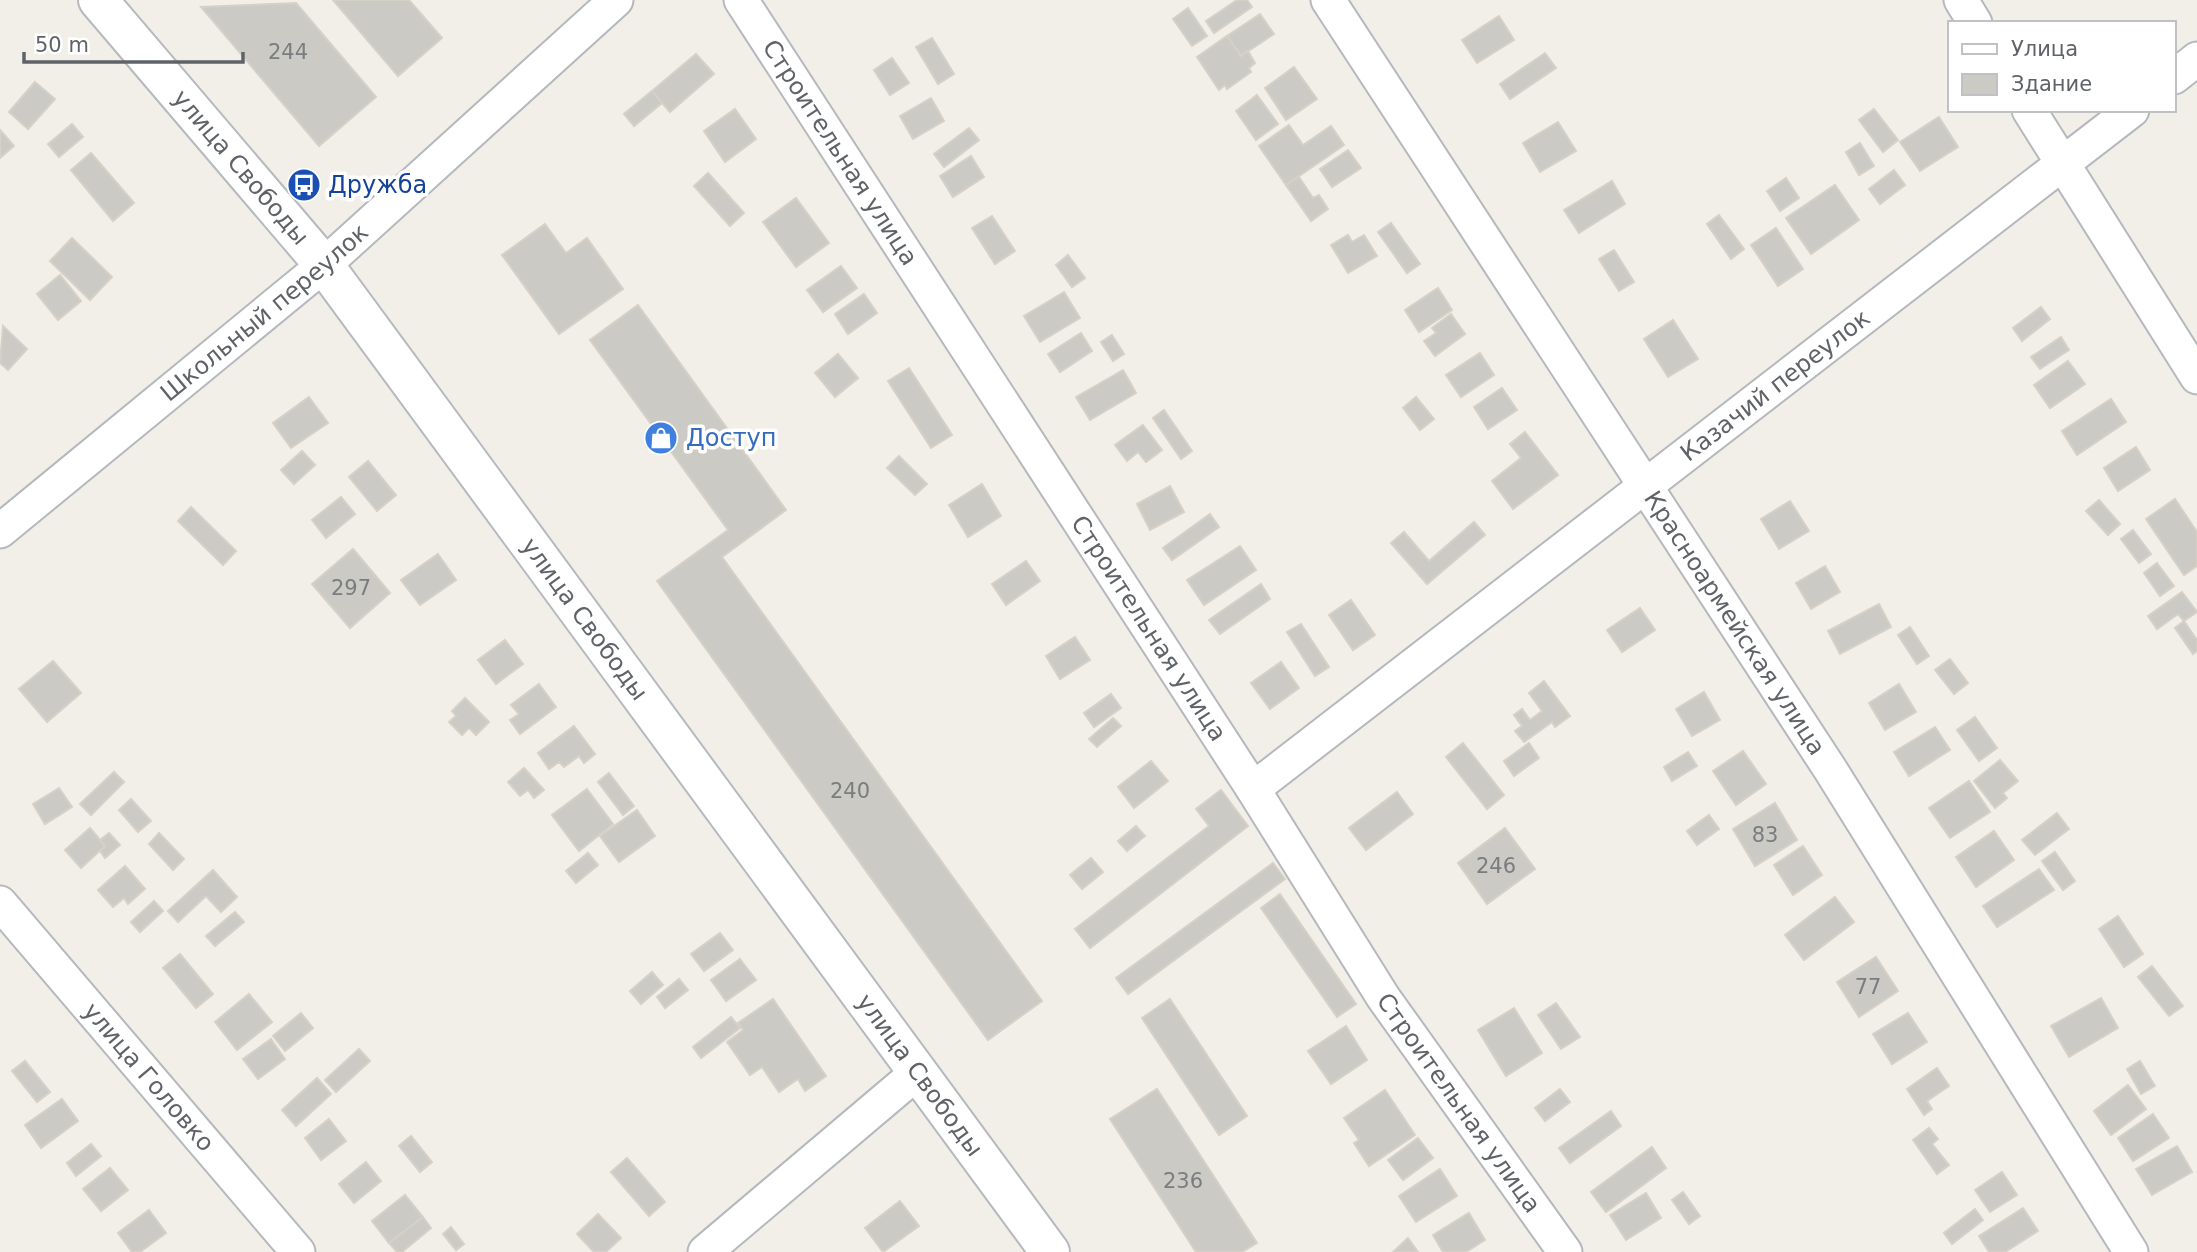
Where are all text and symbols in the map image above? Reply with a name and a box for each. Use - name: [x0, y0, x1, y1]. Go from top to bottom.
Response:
- scale bar: [24, 21, 243, 65]
- legend: [1948, 21, 2176, 112]
- text: 50 m: [35, 33, 89, 57]
- street label: Строительная улица: [757, 35, 923, 271]
- text: Улица: [2011, 37, 2078, 61]
- house number: 244: [268, 40, 308, 64]
- text: Здание: [2011, 72, 2092, 96]
- street label: улица Свободы: [167, 84, 315, 250]
- bus stop icon: Дружба: [285, 166, 323, 204]
- place label: Дружба: [328, 171, 427, 199]
- street label: Школьный переулок: [155, 218, 374, 407]
- street label: Казачий переулок: [1675, 304, 1875, 467]
- shop icon: Доступ: [642, 419, 680, 457]
- place label: Доступ: [686, 424, 777, 452]
- street label: Красноармейская улица: [1638, 486, 1831, 760]
- street label: Строительная улица: [1065, 510, 1232, 746]
- street label: улица Свободы: [516, 533, 653, 706]
- house number: 297: [331, 576, 371, 600]
- house number: 240: [830, 779, 870, 803]
- house number: 83: [1752, 823, 1778, 847]
- house number: 246: [1476, 854, 1516, 878]
- house number: 77: [1855, 975, 1881, 999]
- street label: Строительная улица: [1371, 988, 1546, 1218]
- street label: улица Свободы: [851, 989, 989, 1162]
- street label: улица Головко: [77, 997, 220, 1157]
- house number: 236: [1163, 1169, 1203, 1193]

